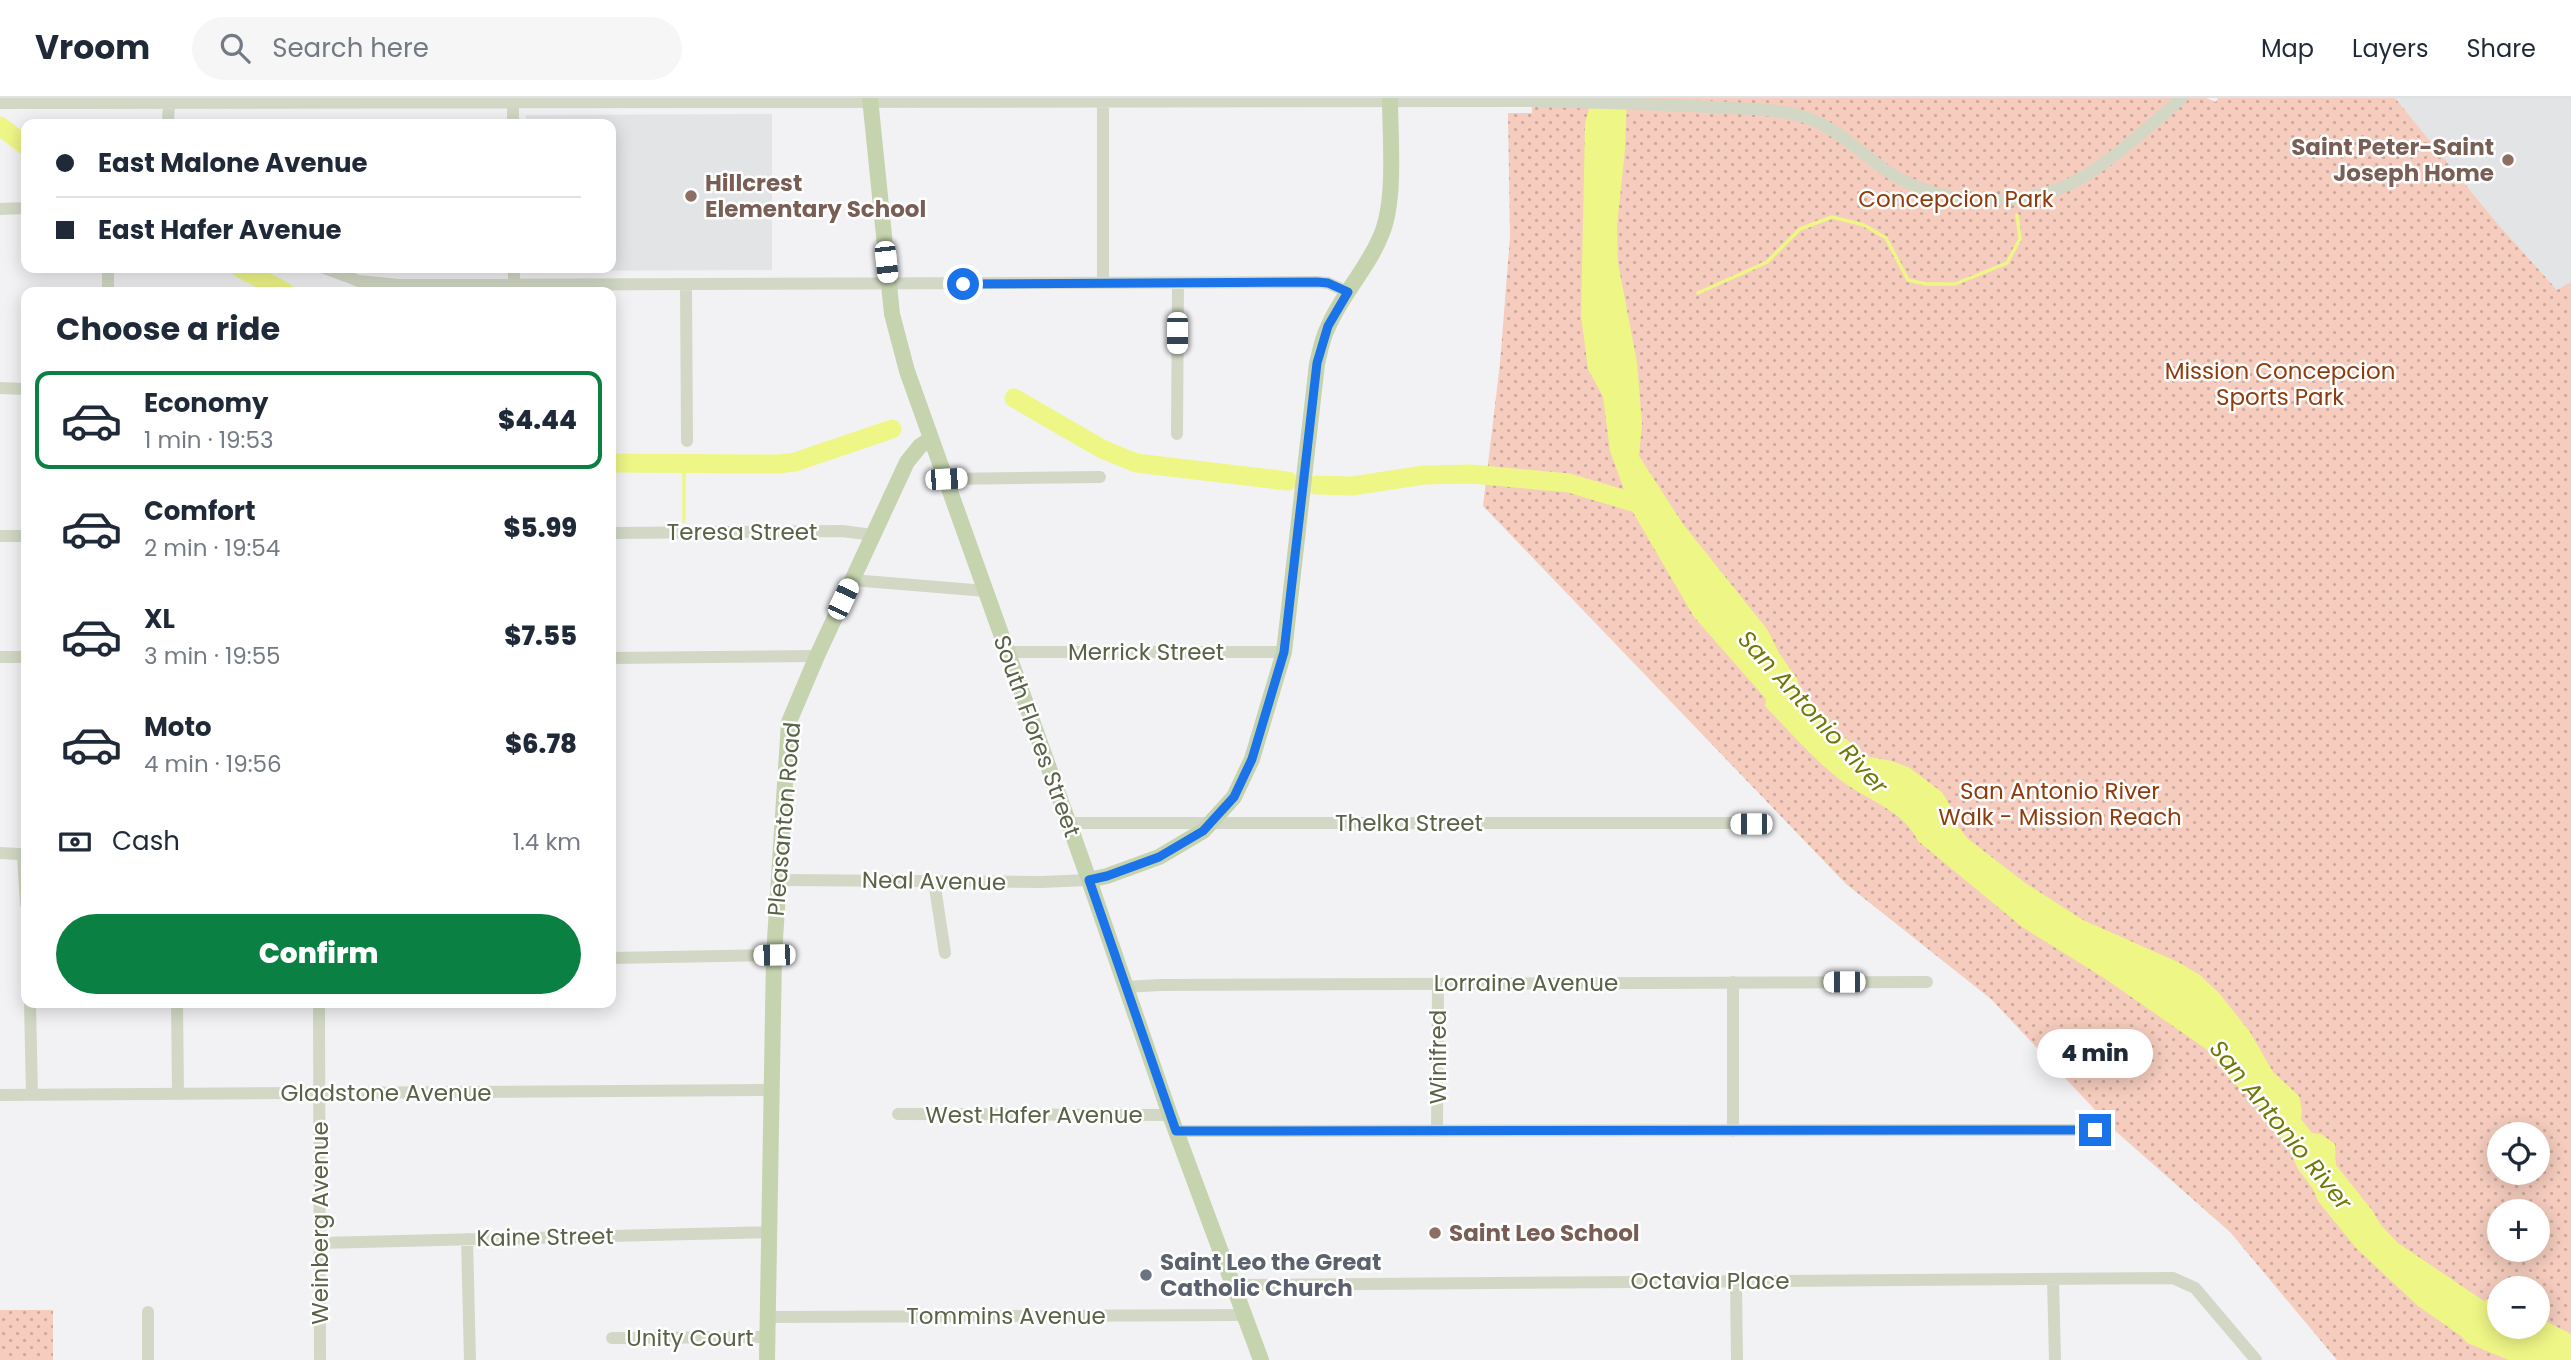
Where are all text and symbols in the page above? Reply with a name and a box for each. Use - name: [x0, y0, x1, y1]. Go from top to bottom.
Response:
- search box: [192, 17, 682, 80]
- text: Vroom: [35, 24, 150, 71]
- icon: search: [216, 29, 254, 67]
- text: Search here: [272, 30, 429, 66]
- text: Map: [2261, 32, 2314, 65]
- text: Layers: [2352, 32, 2428, 65]
- text: Share: [2466, 32, 2536, 65]
- place label: Saint Peter-Saint Joseph Home: [2291, 131, 2494, 189]
- text: East Malone Avenue: [98, 145, 368, 181]
- marker: Saint Peter-Saint Joseph Home: [2500, 152, 2516, 168]
- place label: Hillcrest Elementary School: [705, 167, 926, 225]
- park label: Concepcion Park: [1858, 183, 2054, 215]
- marker: Hillcrest Elementary School: [683, 188, 699, 204]
- text: East Hafer Avenue: [98, 212, 342, 248]
- car: [874, 240, 899, 284]
- route start: [947, 268, 979, 300]
- text: Choose a ride: [56, 306, 280, 351]
- car: [1167, 312, 1188, 354]
- park label: Mission Concepcion Sports Park: [2165, 355, 2395, 413]
- text: Economy: [144, 385, 268, 421]
- icon: car: [60, 389, 123, 452]
- text: $4.44: [498, 402, 577, 438]
- text: 1 min · 19:53: [144, 424, 273, 456]
- car: [925, 467, 968, 491]
- text: Comfort: [144, 493, 256, 529]
- icon: car: [60, 497, 123, 560]
- text: $5.99: [503, 510, 577, 546]
- street label: Teresa Street: [667, 516, 817, 548]
- text: 2 min · 19:54: [144, 532, 280, 564]
- car: [825, 576, 862, 622]
- text: XL: [144, 601, 175, 637]
- icon: car: [60, 605, 123, 668]
- text: $7.55: [504, 618, 577, 654]
- water label: San Antonio River: [1731, 623, 1896, 802]
- street label: South Flores Street: [986, 631, 1088, 841]
- street label: Merrick Street: [1068, 636, 1224, 668]
- text: 3 min · 19:55: [144, 640, 281, 672]
- text: Moto: [144, 709, 212, 745]
- icon: car: [60, 713, 123, 776]
- street label: Pleasanton Road: [760, 721, 808, 917]
- text: $6.78: [505, 726, 577, 762]
- text: 4 min · 19:56: [144, 748, 282, 780]
- park label: San Antonio River Walk - Mission Reach: [1938, 775, 2182, 833]
- street label: Thelka Street: [1335, 807, 1483, 839]
- car: [1731, 814, 1773, 835]
- icon: cash: [56, 823, 94, 861]
- text: Cash: [112, 823, 180, 859]
- text: 1.4 km: [513, 826, 581, 858]
- street label: Neal Avenue: [862, 864, 1006, 898]
- button: Confirm: [56, 914, 581, 994]
- car: [753, 944, 796, 966]
- street label: Lorraine Avenue: [1434, 967, 1618, 999]
- car: [1824, 972, 1866, 993]
- street label: Winifred: [1422, 1010, 1454, 1104]
- callout: 4 min: [2037, 1028, 2153, 1077]
- water label: San Antonio River: [2202, 1033, 2361, 1218]
- text: 4 min: [2061, 1037, 2129, 1069]
- street label: Gladstone Avenue: [280, 1077, 492, 1109]
- street label: West Hafer Avenue: [925, 1099, 1143, 1131]
- route end: [2079, 1114, 2111, 1146]
- street label: Weinberg Avenue: [304, 1121, 336, 1325]
- map controls: [2487, 1122, 2550, 1339]
- button: locate: [2487, 1122, 2550, 1185]
- button: +: [2487, 1199, 2550, 1262]
- place label: Saint Leo School: [1449, 1217, 1640, 1249]
- street label: Kaine Street: [476, 1220, 614, 1254]
- marker: Saint Leo School: [1427, 1225, 1443, 1241]
- place label: Saint Leo the Great Catholic Church: [1160, 1246, 1381, 1304]
- street label: Octavia Place: [1631, 1265, 1789, 1297]
- marker: Saint Leo the Great Catholic Church: [1138, 1267, 1154, 1283]
- button: −: [2487, 1276, 2550, 1339]
- street label: Tommins Avenue: [906, 1300, 1106, 1332]
- street label: Unity Court: [626, 1322, 754, 1354]

